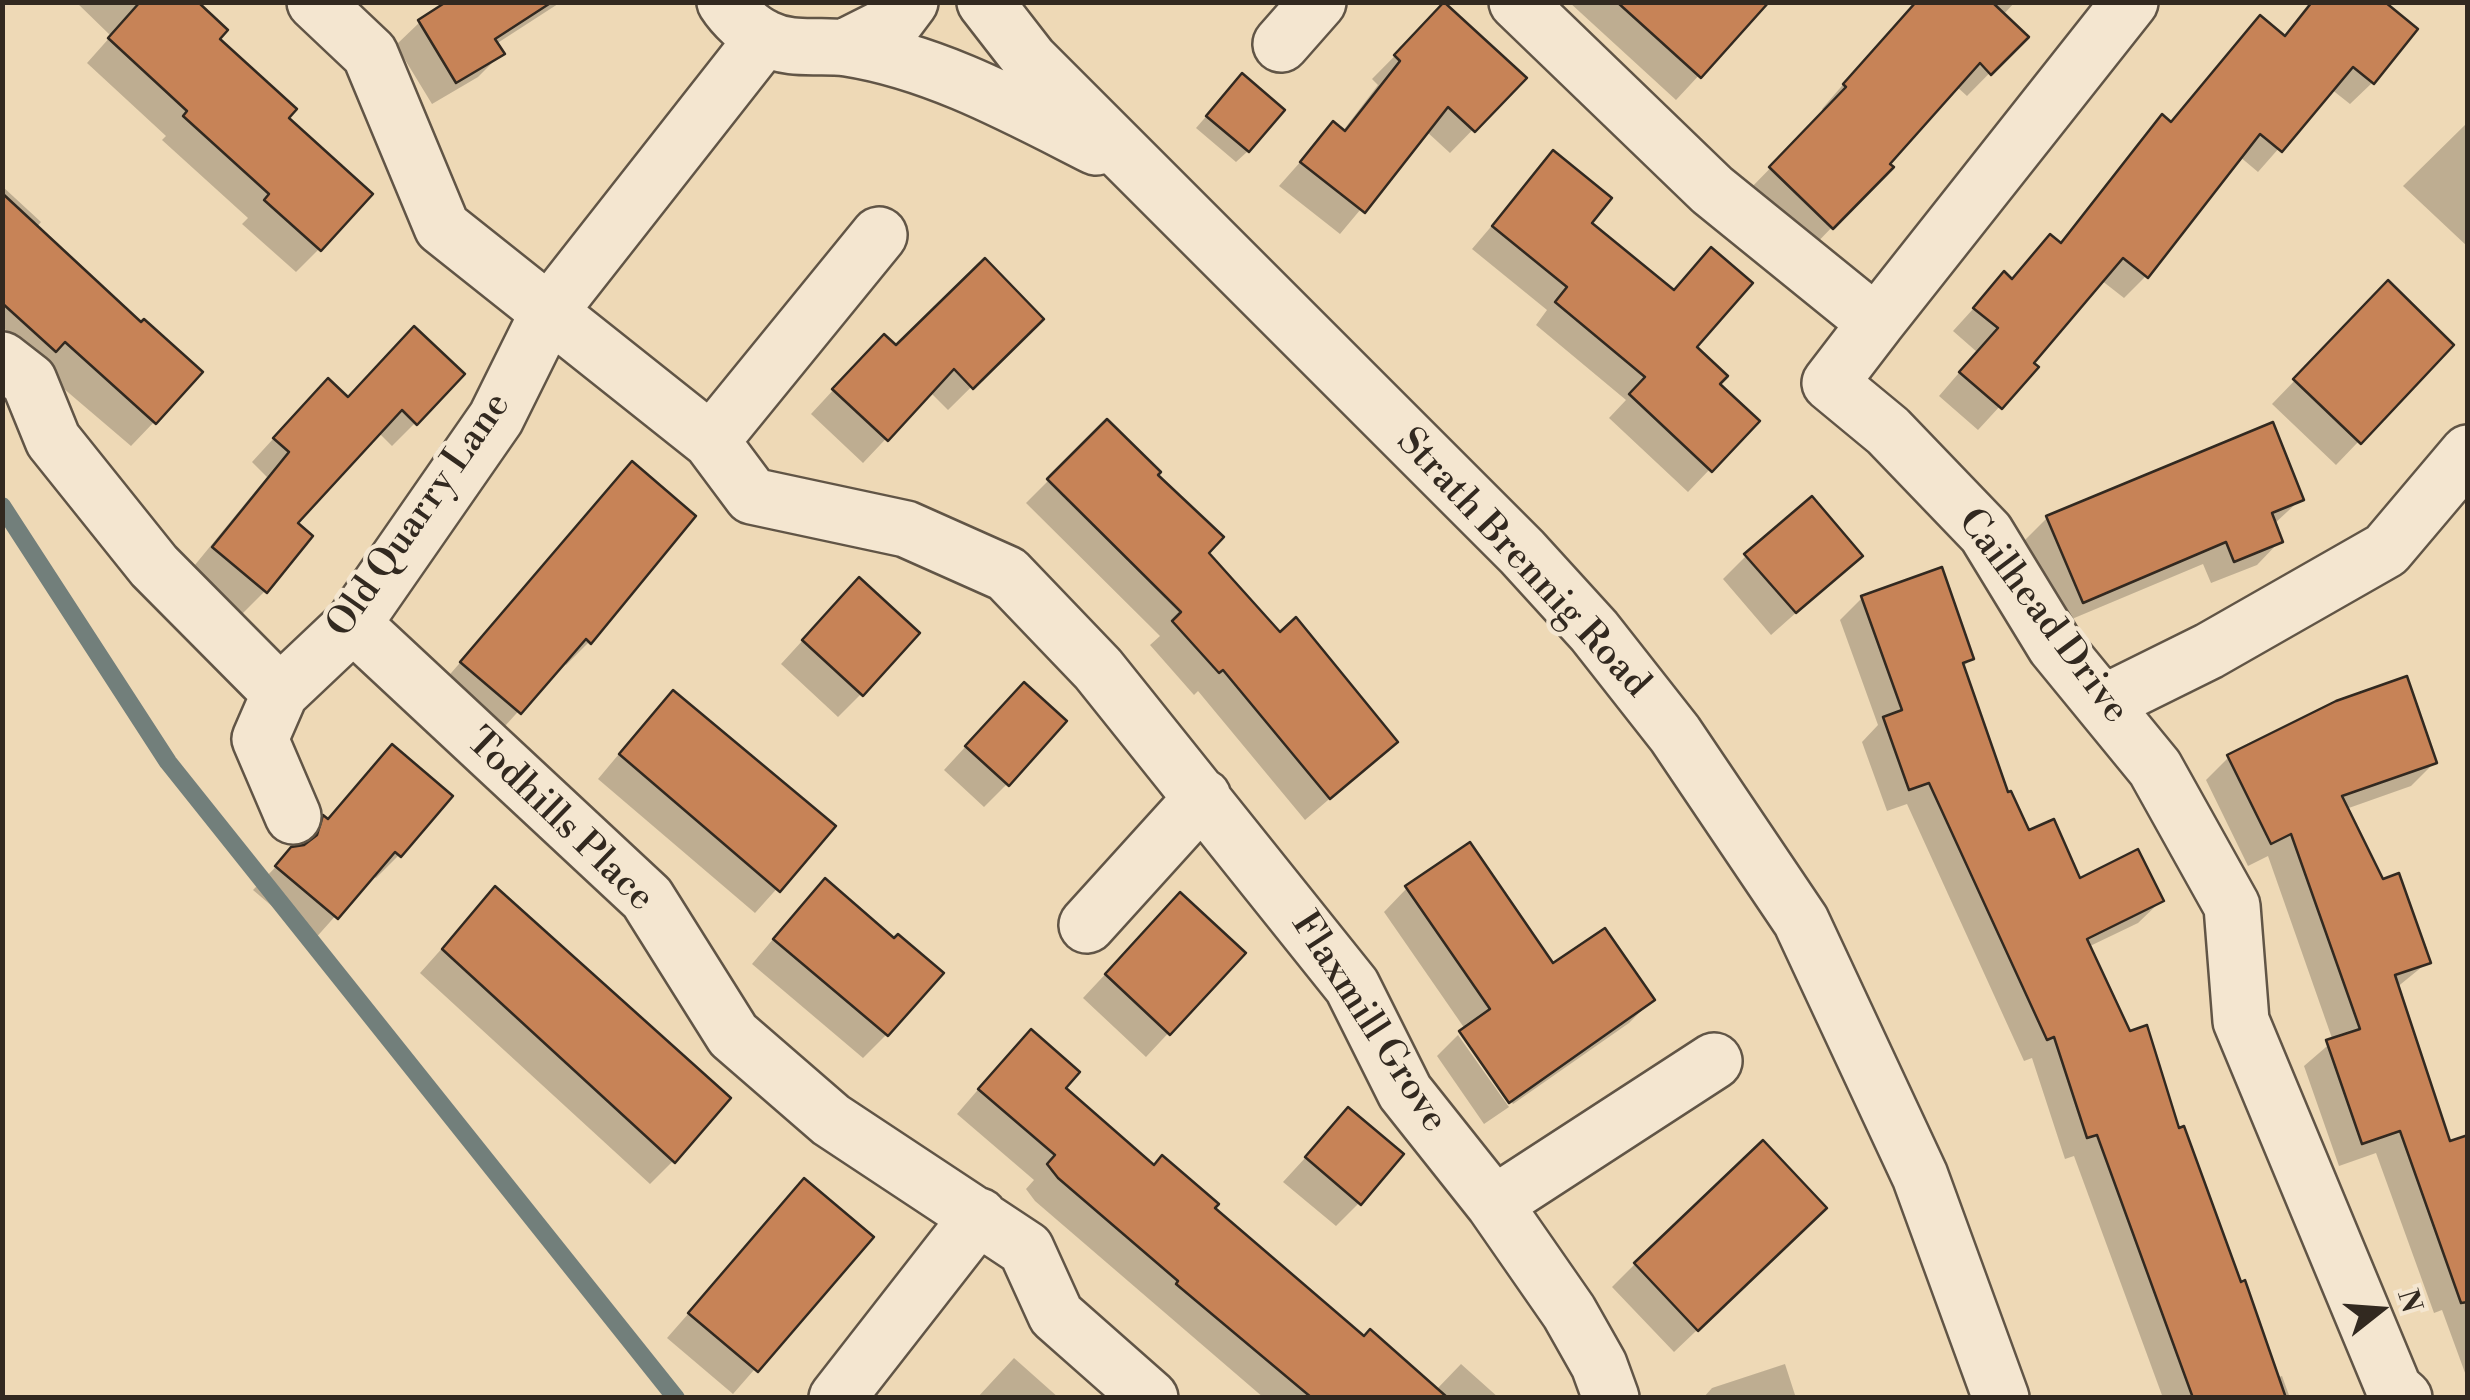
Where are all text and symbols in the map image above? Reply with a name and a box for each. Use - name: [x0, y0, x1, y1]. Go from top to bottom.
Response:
- street label: Old Quarry Lane: [319, 385, 521, 647]
- street label: Strath Brennig Road: [1386, 420, 1658, 708]
- street label: Cailhead Drive: [1947, 501, 2137, 733]
- street label: Todhills Place: [456, 720, 662, 922]
- street label: Flaxmill Grove: [1280, 905, 1456, 1141]
- north arrow: [2330, 1260, 2430, 1360]
- text: N: [2389, 1285, 2429, 1317]

